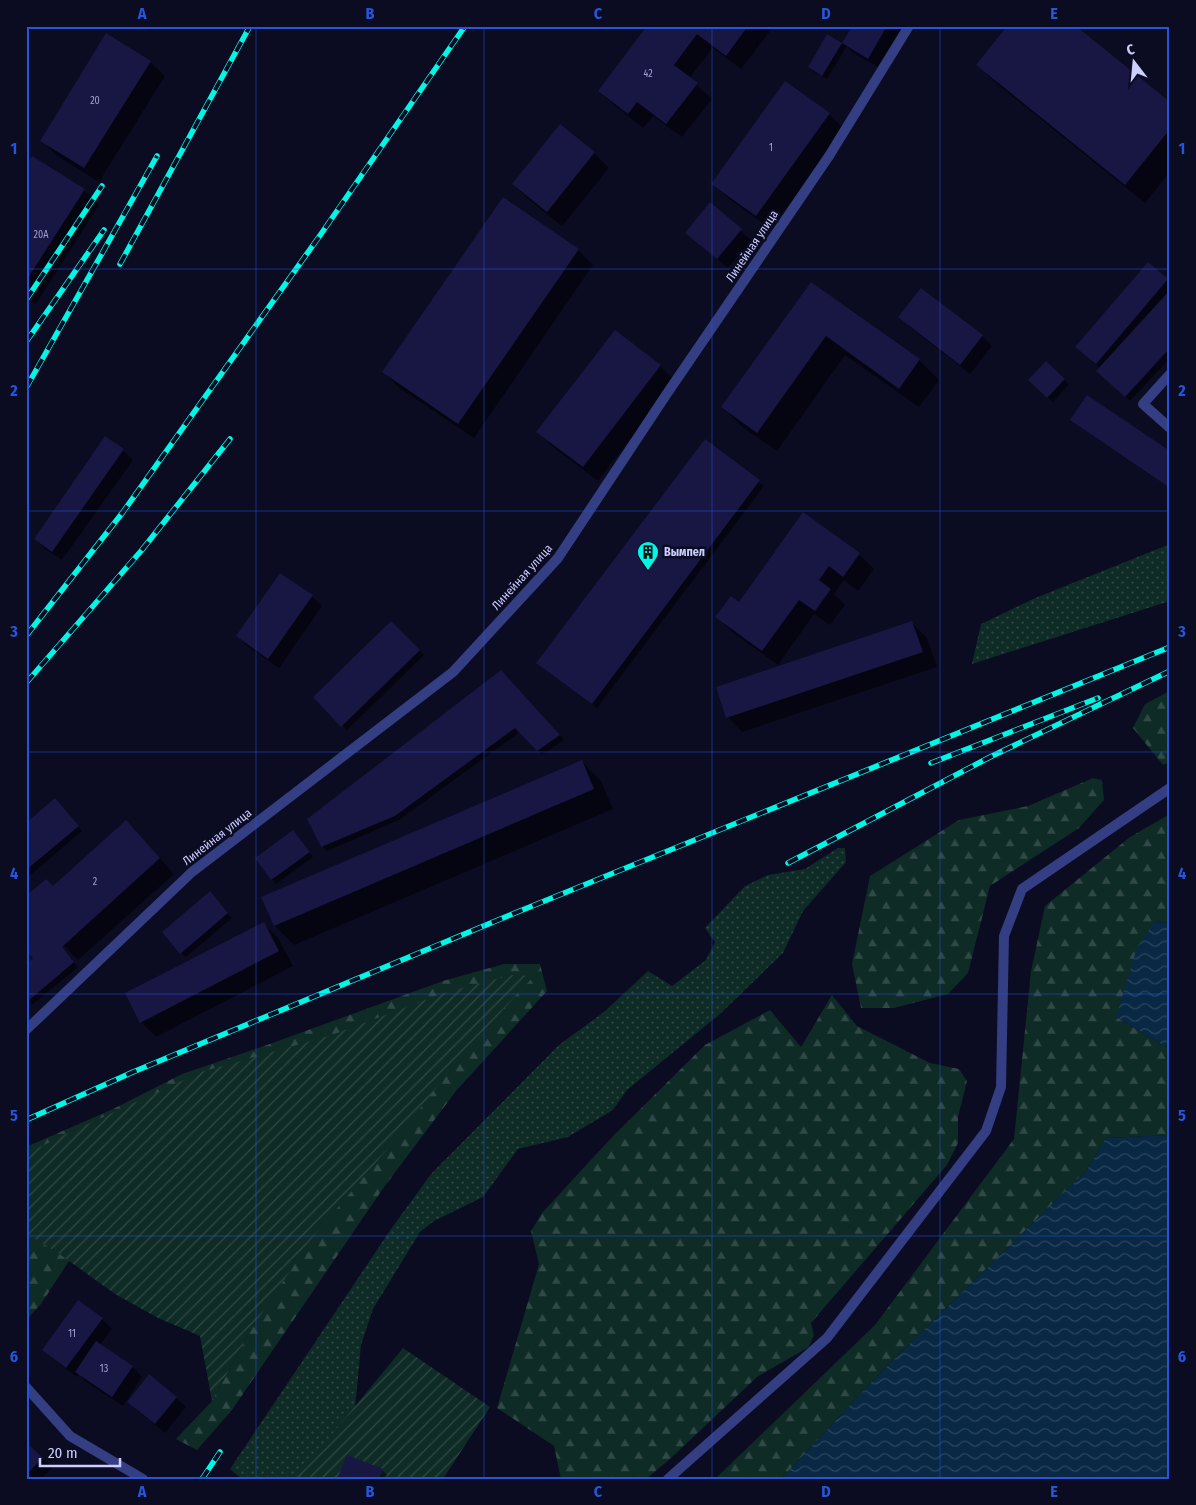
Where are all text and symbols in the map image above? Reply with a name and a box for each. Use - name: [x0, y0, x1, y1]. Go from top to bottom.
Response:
- text: A: [137, 4, 147, 23]
- text: B: [366, 4, 375, 23]
- text: C: [594, 4, 603, 23]
- text: D: [821, 4, 831, 23]
- text: E: [1050, 4, 1058, 23]
- north arrow: [1108, 38, 1158, 88]
- text: С: [1125, 41, 1137, 59]
- house number: 42: [643, 68, 653, 80]
- house number: 20: [90, 95, 100, 107]
- text: 1: [11, 139, 17, 158]
- text: 1: [1179, 139, 1185, 158]
- house number: 1: [769, 142, 773, 154]
- street label: Линейная улица: [723, 207, 781, 284]
- house number: 20А: [34, 229, 49, 241]
- text: 2: [9, 381, 18, 400]
- text: 2: [1177, 381, 1186, 400]
- building icon: Вымпел: [636, 540, 660, 571]
- street label: Линейная улица: [489, 541, 555, 613]
- place label: Вымпел: [664, 545, 705, 559]
- text: 3: [9, 622, 18, 641]
- text: 3: [1177, 622, 1186, 641]
- street label: Линейная улица: [180, 806, 254, 868]
- text: 4: [10, 864, 18, 883]
- text: 4: [1178, 864, 1186, 883]
- house number: 2: [93, 876, 98, 888]
- text: 5: [10, 1106, 18, 1125]
- text: 5: [1178, 1106, 1186, 1125]
- house number: 11: [68, 1328, 76, 1340]
- text: 6: [10, 1347, 18, 1366]
- text: 6: [1178, 1347, 1186, 1366]
- house number: 13: [100, 1363, 109, 1375]
- scale bar: [40, 1435, 120, 1467]
- text: 20 m: [48, 1444, 78, 1462]
- text: A: [137, 1482, 147, 1501]
- text: B: [366, 1482, 375, 1501]
- text: C: [594, 1482, 603, 1501]
- text: D: [821, 1482, 831, 1501]
- text: E: [1050, 1482, 1058, 1501]

